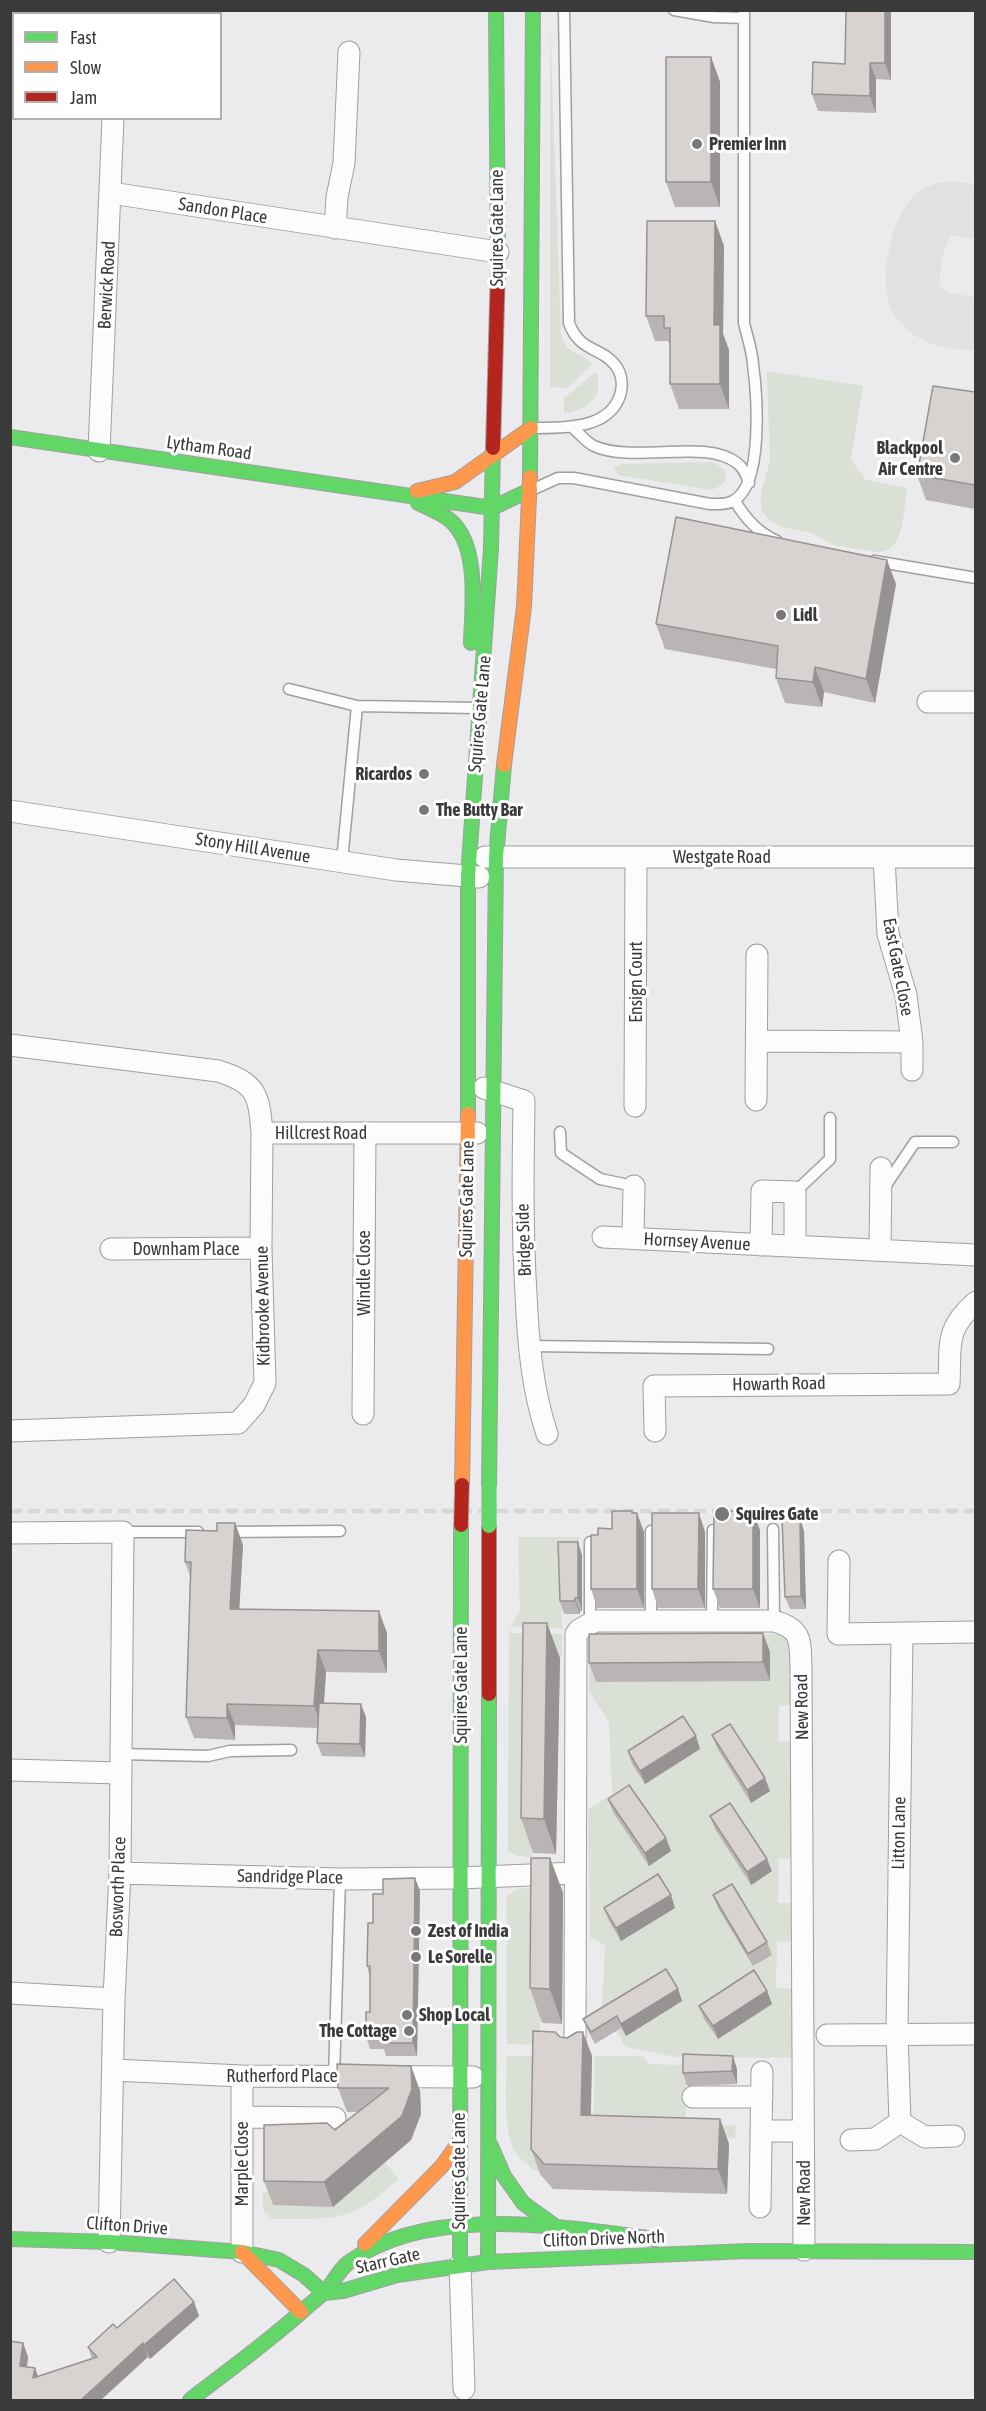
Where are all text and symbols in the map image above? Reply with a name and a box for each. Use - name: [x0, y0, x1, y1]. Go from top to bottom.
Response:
- legend: [12, 12, 222, 120]
- text: Fast: [70, 27, 97, 48]
- text: Slow: [70, 57, 101, 78]
- text: Jam: [70, 87, 97, 108]
- place label: Premier Inn: [709, 133, 786, 155]
- marker: Premier Inn: [690, 137, 704, 151]
- street label: Squires Gate Lane: [486, 169, 508, 287]
- street label: Sandon Place: [177, 193, 269, 229]
- street label: Berwick Road: [94, 240, 120, 330]
- street label: Lytham Road: [165, 431, 253, 465]
- place label: Blackpool Air Centre: [877, 437, 943, 480]
- marker: Blackpool Air Centre: [948, 451, 962, 465]
- place label: Lidl: [793, 604, 817, 626]
- marker: Lidl: [774, 608, 788, 622]
- street label: Squires Gate Lane: [464, 655, 496, 773]
- place label: Ricardos: [355, 763, 412, 785]
- marker: Ricardos: [417, 767, 431, 781]
- place label: The Butty Bar: [436, 799, 523, 821]
- marker: The Butty Bar: [417, 803, 431, 817]
- street label: Stony Hill Avenue: [194, 828, 312, 868]
- street label: Westgate Road: [673, 846, 771, 868]
- street label: East Gate Close: [878, 916, 918, 1018]
- street label: Ensign Court: [625, 941, 647, 1023]
- street label: Hillcrest Road: [275, 1122, 367, 1144]
- street label: Squires Gate Lane: [455, 1140, 479, 1258]
- street label: Bridge Side: [512, 1203, 536, 1277]
- street label: Hornsey Avenue: [643, 1228, 751, 1256]
- street label: Windle Close: [353, 1230, 375, 1316]
- street label: Downham Place: [132, 1238, 240, 1260]
- street label: Kidbrooke Avenue: [251, 1246, 275, 1366]
- street label: Howarth Road: [732, 1372, 826, 1396]
- place label: Squires Gate: [736, 1503, 818, 1525]
- marker: Squires Gate: [713, 1505, 731, 1523]
- street label: Squires Gate Lane: [450, 1626, 472, 1744]
- street label: New Road: [791, 1674, 813, 1740]
- street label: Litton Lane: [888, 1796, 910, 1870]
- street label: Bosworth Place: [105, 1836, 131, 1938]
- street label: Sandridge Place: [237, 1865, 343, 1889]
- place label: Zest of India: [428, 1920, 509, 1942]
- marker: Zest of India: [409, 1924, 423, 1938]
- place label: Le Sorelle: [428, 1946, 493, 1968]
- marker: Le Sorelle: [409, 1950, 423, 1964]
- place label: Shop Local: [419, 2004, 490, 2026]
- marker: Shop Local: [400, 2008, 414, 2022]
- place label: The Cottage: [319, 2020, 397, 2042]
- marker: The Cottage: [402, 2024, 416, 2038]
- street label: Rutherford Place: [226, 2065, 338, 2087]
- street label: Squires Gate Lane: [448, 2112, 470, 2230]
- street label: Marple Close: [231, 2121, 253, 2207]
- street label: New Road: [793, 2160, 815, 2226]
- street label: Clifton Drive: [86, 2212, 168, 2240]
- street label: Clifton Drive North: [543, 2226, 665, 2252]
- street label: Starr Gate: [354, 2243, 422, 2279]

